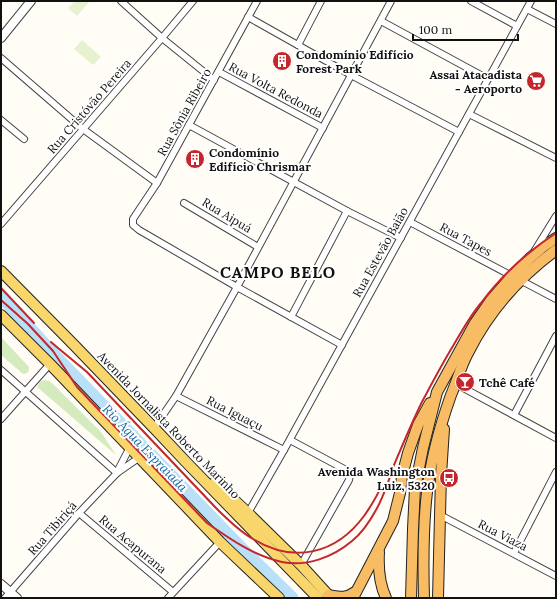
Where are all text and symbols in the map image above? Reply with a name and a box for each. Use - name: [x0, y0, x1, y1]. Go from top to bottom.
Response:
- scale bar: [413, 16, 518, 42]
- text: 100 m: [419, 22, 452, 37]
- place label: Condomínio Edifício Forest Park: [296, 47, 414, 76]
- building icon: Condomínio Edifício Forest Park: [271, 50, 293, 72]
- street label: Rua Cristóvão Pereira: [44, 56, 134, 156]
- street label: Rua Volta Redonda: [226, 59, 326, 121]
- street label: Rua Sônia Ribeiro: [154, 66, 214, 158]
- place label: Assai Atacadista - Aeroporto: [429, 67, 523, 96]
- supermarket icon: Assai Atacadista - Aeroporto: [525, 70, 547, 92]
- place label: Condomínio Edifício Chrismar: [209, 145, 311, 174]
- building icon: Condomínio Edifício Chrismar: [184, 148, 206, 170]
- street label: Rua Aipuá: [199, 194, 255, 236]
- street label: Rua Estevão Baião: [349, 204, 411, 300]
- street label: Rua Tapes: [437, 219, 495, 259]
- district label: CAMPO BELO: [220, 262, 336, 282]
- street label: Avenida Jornalista Roberto Marinho: [94, 348, 243, 502]
- bar icon: Tchê Café: [454, 371, 476, 393]
- place label: Tchê Café: [479, 375, 535, 390]
- street label: Rua Iguaçu: [204, 392, 266, 434]
- water label: Rio Água Espraiada: [99, 401, 192, 496]
- place label: Avenida Washington Luiz, 5320: [318, 464, 435, 493]
- bus stop icon: Avenida Washington Luiz, 5320: [438, 467, 460, 489]
- street label: Rua Tibiriçá: [25, 498, 79, 558]
- street label: Rua Acapurana: [96, 512, 170, 576]
- street label: Rua Viaza: [476, 516, 530, 554]

